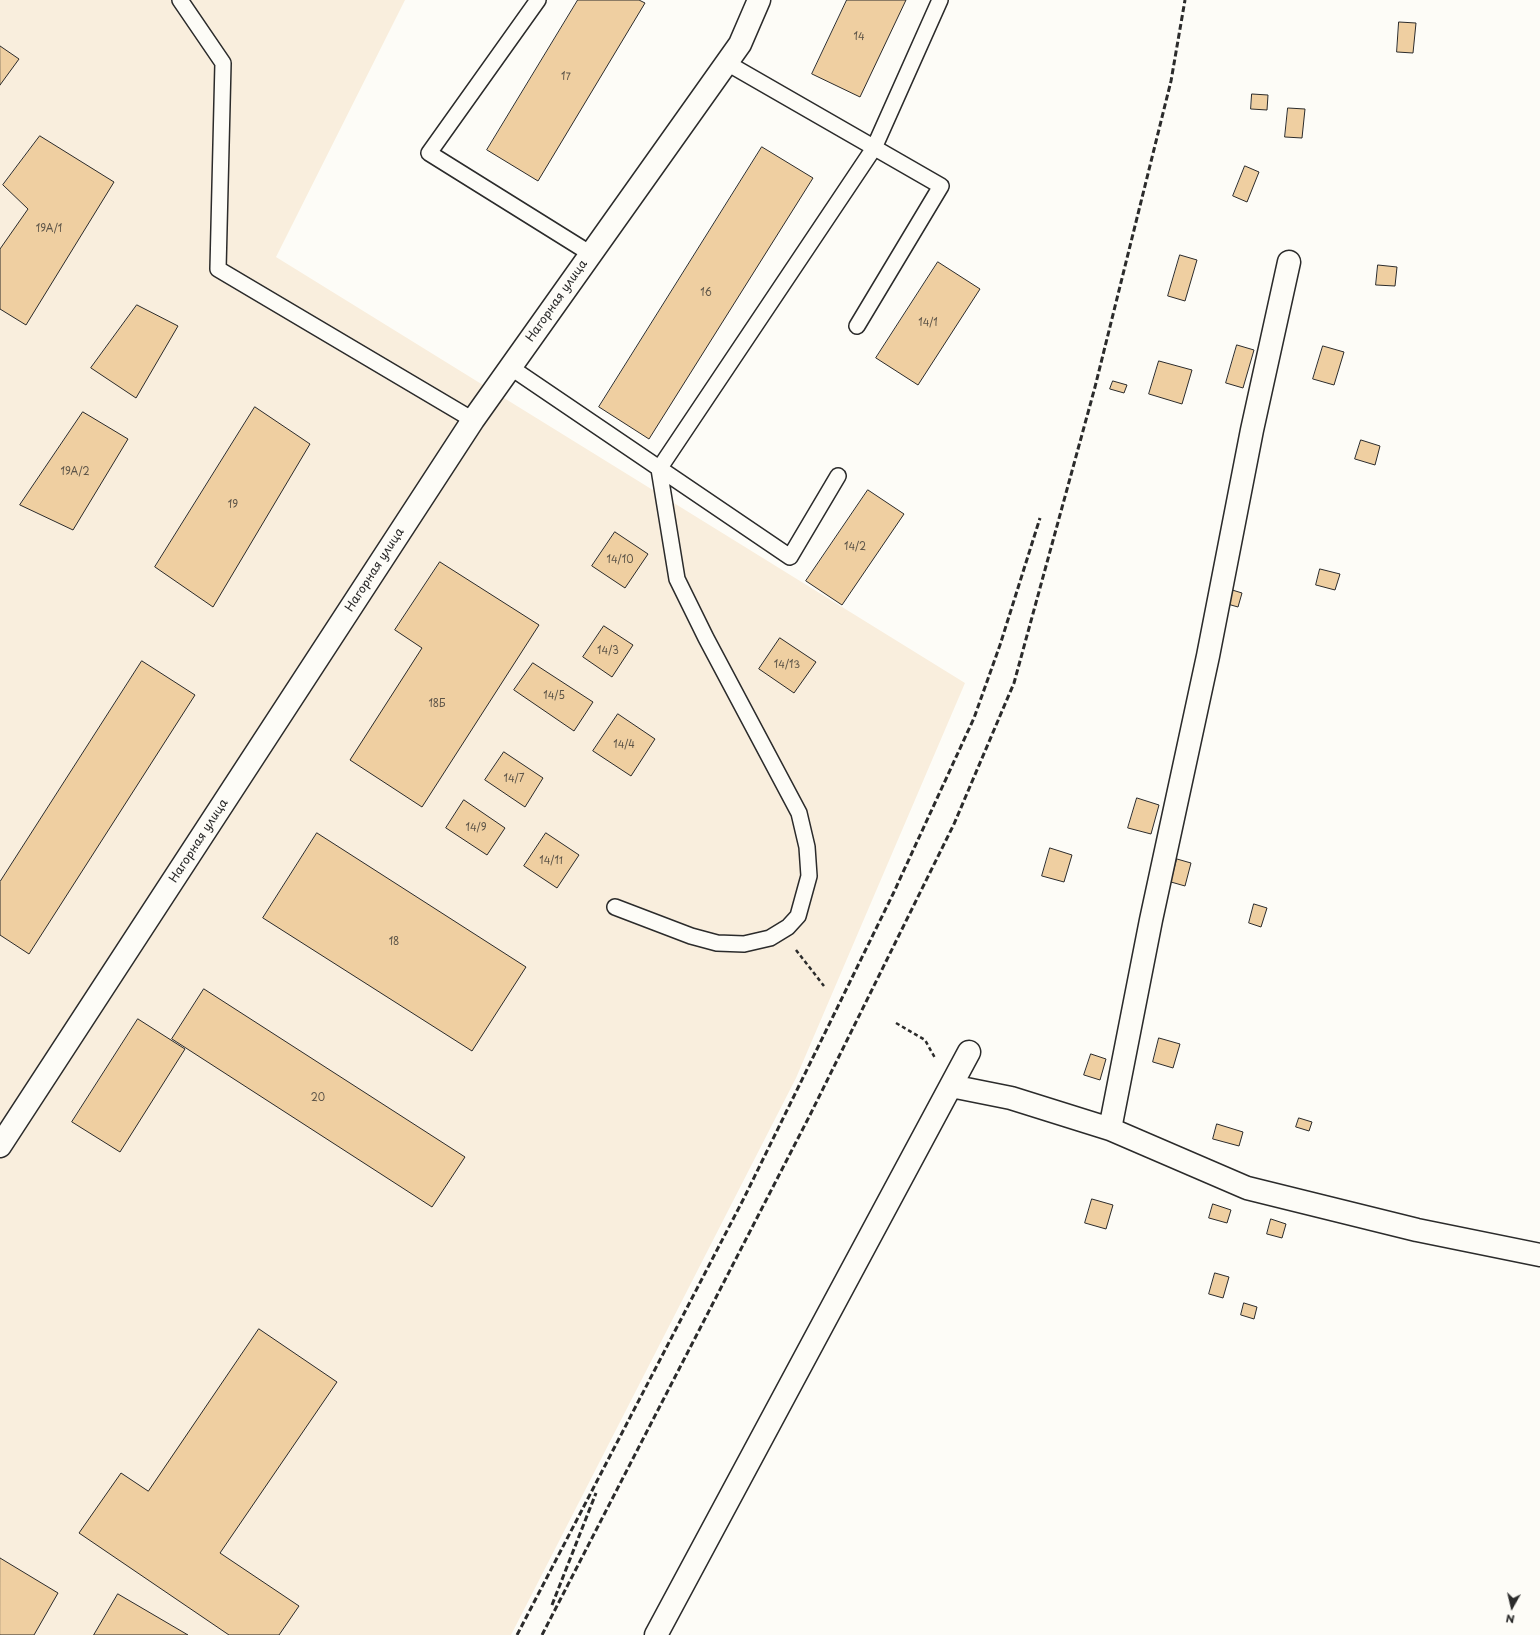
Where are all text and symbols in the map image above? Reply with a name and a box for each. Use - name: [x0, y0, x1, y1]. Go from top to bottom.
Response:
- house number: 14: [853, 31, 865, 43]
- house number: 17: [561, 71, 571, 83]
- house number: 19А/1: [36, 223, 62, 235]
- street label: Нагорная улица: [523, 257, 591, 345]
- house number: 16: [700, 287, 712, 299]
- house number: 14/1: [918, 317, 938, 329]
- house number: 19А/2: [61, 466, 89, 478]
- house number: 19: [228, 499, 238, 511]
- street label: Нагорная улица: [343, 525, 407, 615]
- house number: 14/2: [844, 541, 866, 553]
- house number: 14/10: [606, 554, 634, 566]
- house number: 14/3: [597, 645, 619, 657]
- house number: 14/13: [774, 659, 800, 671]
- house number: 14/5: [543, 690, 565, 702]
- house number: 18Б: [428, 698, 446, 710]
- house number: 14/4: [613, 739, 635, 751]
- house number: 14/7: [503, 773, 525, 785]
- street label: Нагорная улица: [167, 796, 231, 886]
- house number: 14/9: [465, 822, 487, 834]
- house number: 14/11: [539, 855, 563, 867]
- house number: 18: [389, 936, 399, 948]
- house number: 20: [311, 1092, 325, 1104]
- north arrow: [1492, 1587, 1532, 1627]
- text: N: [1505, 1610, 1516, 1628]

